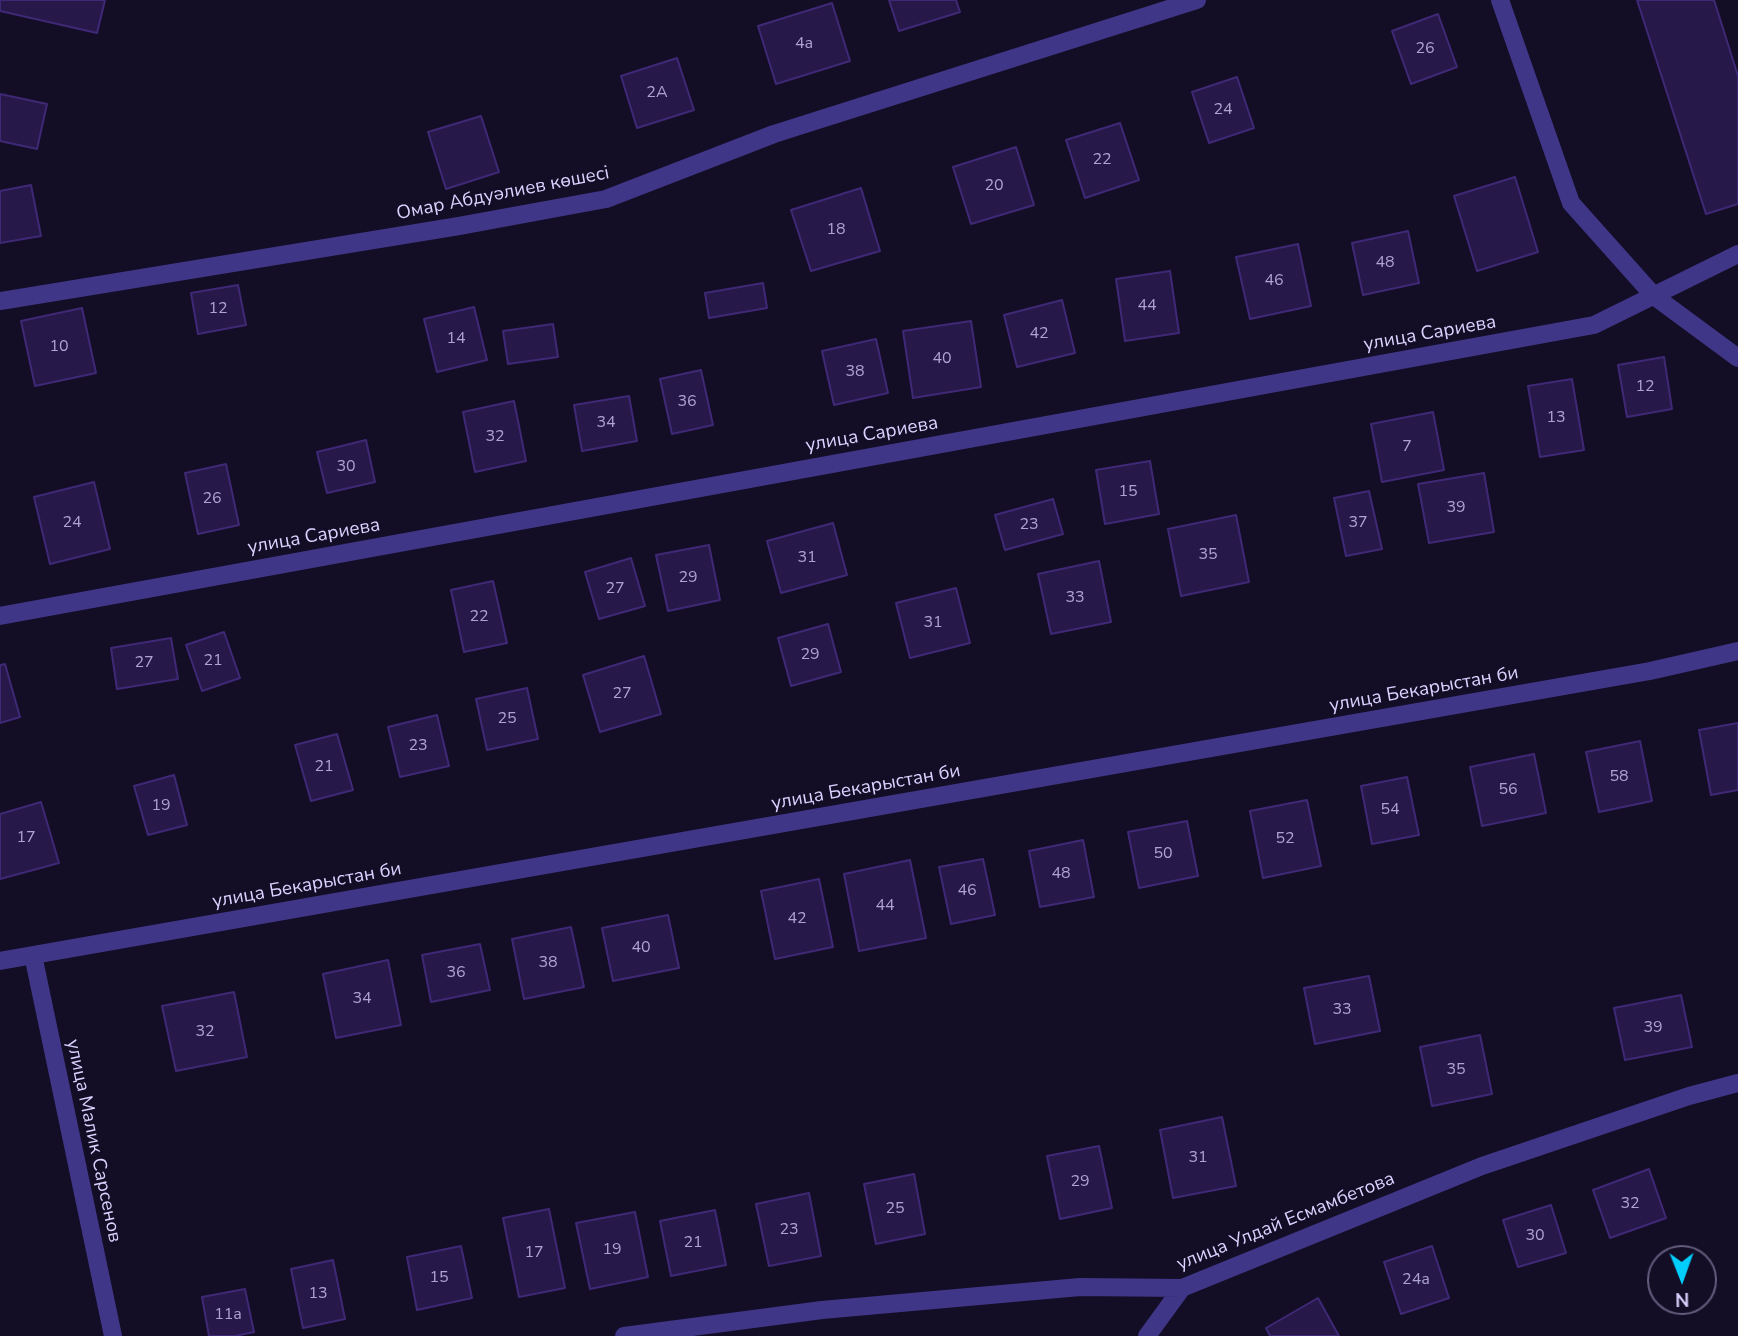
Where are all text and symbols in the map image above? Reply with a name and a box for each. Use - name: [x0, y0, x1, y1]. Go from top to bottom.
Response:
- house number: 4а: [795, 34, 813, 54]
- house number: 26: [1415, 39, 1435, 59]
- house number: 2А: [646, 83, 668, 103]
- house number: 24: [1213, 100, 1233, 120]
- house number: 22: [1092, 150, 1112, 170]
- street label: Омар Абдуәлиев көшесі: [395, 162, 611, 226]
- house number: 20: [984, 176, 1004, 196]
- house number: 18: [826, 220, 846, 240]
- house number: 48: [1375, 253, 1395, 273]
- house number: 46: [1264, 271, 1284, 291]
- house number: 44: [1137, 296, 1157, 316]
- house number: 12: [208, 299, 228, 319]
- street label: улица Сариева: [1362, 311, 1498, 357]
- house number: 42: [1029, 324, 1049, 344]
- house number: 14: [446, 329, 466, 349]
- house number: 10: [49, 337, 69, 357]
- house number: 40: [932, 349, 952, 369]
- house number: 38: [845, 362, 865, 382]
- house number: 12: [1635, 377, 1655, 397]
- house number: 36: [677, 392, 697, 412]
- house number: 13: [1546, 408, 1566, 428]
- street label: улица Сариева: [804, 412, 940, 458]
- house number: 34: [596, 413, 616, 433]
- house number: 32: [485, 427, 505, 447]
- house number: 7: [1402, 437, 1412, 457]
- house number: 30: [336, 457, 356, 477]
- house number: 15: [1118, 482, 1138, 502]
- house number: 26: [202, 489, 222, 509]
- house number: 39: [1446, 498, 1466, 518]
- house number: 24: [62, 513, 82, 533]
- house number: 37: [1348, 513, 1368, 533]
- street label: улица Сариева: [246, 514, 382, 560]
- house number: 23: [1019, 515, 1039, 535]
- house number: 35: [1198, 545, 1218, 565]
- house number: 31: [797, 548, 817, 568]
- house number: 29: [678, 568, 698, 588]
- house number: 27: [605, 579, 625, 599]
- house number: 33: [1065, 588, 1085, 608]
- house number: 22: [469, 607, 489, 627]
- house number: 31: [923, 613, 943, 633]
- house number: 29: [800, 645, 820, 665]
- house number: 21: [203, 651, 223, 671]
- house number: 27: [134, 653, 154, 673]
- street label: улица Бекарыстан би: [1328, 662, 1520, 718]
- house number: 27: [612, 684, 632, 704]
- house number: 25: [497, 709, 517, 729]
- house number: 23: [408, 736, 428, 756]
- house number: 21: [314, 757, 334, 777]
- street label: улица Бекарыстан би: [770, 760, 962, 816]
- house number: 58: [1609, 767, 1629, 787]
- house number: 56: [1498, 780, 1518, 800]
- house number: 19: [151, 796, 171, 816]
- house number: 54: [1380, 800, 1400, 820]
- house number: 17: [16, 828, 36, 848]
- house number: 52: [1275, 829, 1295, 849]
- house number: 50: [1153, 844, 1173, 864]
- street label: улица Бекарыстан би: [211, 858, 403, 914]
- house number: 48: [1051, 864, 1071, 884]
- house number: 46: [957, 881, 977, 901]
- house number: 44: [875, 896, 895, 916]
- house number: 42: [787, 909, 807, 929]
- house number: 40: [631, 938, 651, 958]
- house number: 38: [538, 953, 558, 973]
- house number: 36: [446, 963, 466, 983]
- house number: 34: [352, 989, 372, 1009]
- house number: 33: [1332, 1000, 1352, 1020]
- house number: 39: [1643, 1018, 1663, 1038]
- house number: 32: [195, 1022, 215, 1042]
- street label: улица Малик Сарсенов: [60, 1037, 126, 1245]
- house number: 35: [1446, 1060, 1466, 1080]
- house number: 31: [1188, 1148, 1208, 1168]
- street label: улица Улдай Есмамбетова: [1174, 1168, 1398, 1276]
- house number: 29: [1070, 1172, 1090, 1192]
- house number: 32: [1620, 1194, 1640, 1214]
- house number: 25: [885, 1199, 905, 1219]
- house number: 23: [779, 1220, 799, 1240]
- house number: 30: [1525, 1226, 1545, 1246]
- house number: 21: [683, 1233, 703, 1253]
- house number: 19: [602, 1240, 622, 1260]
- house number: 17: [524, 1243, 544, 1263]
- north arrow: [1647, 1245, 1717, 1315]
- house number: 15: [429, 1268, 449, 1288]
- house number: 24а: [1402, 1270, 1430, 1290]
- house number: 13: [308, 1284, 328, 1304]
- text: N: [1675, 1286, 1690, 1312]
- house number: 11a: [214, 1305, 242, 1325]

